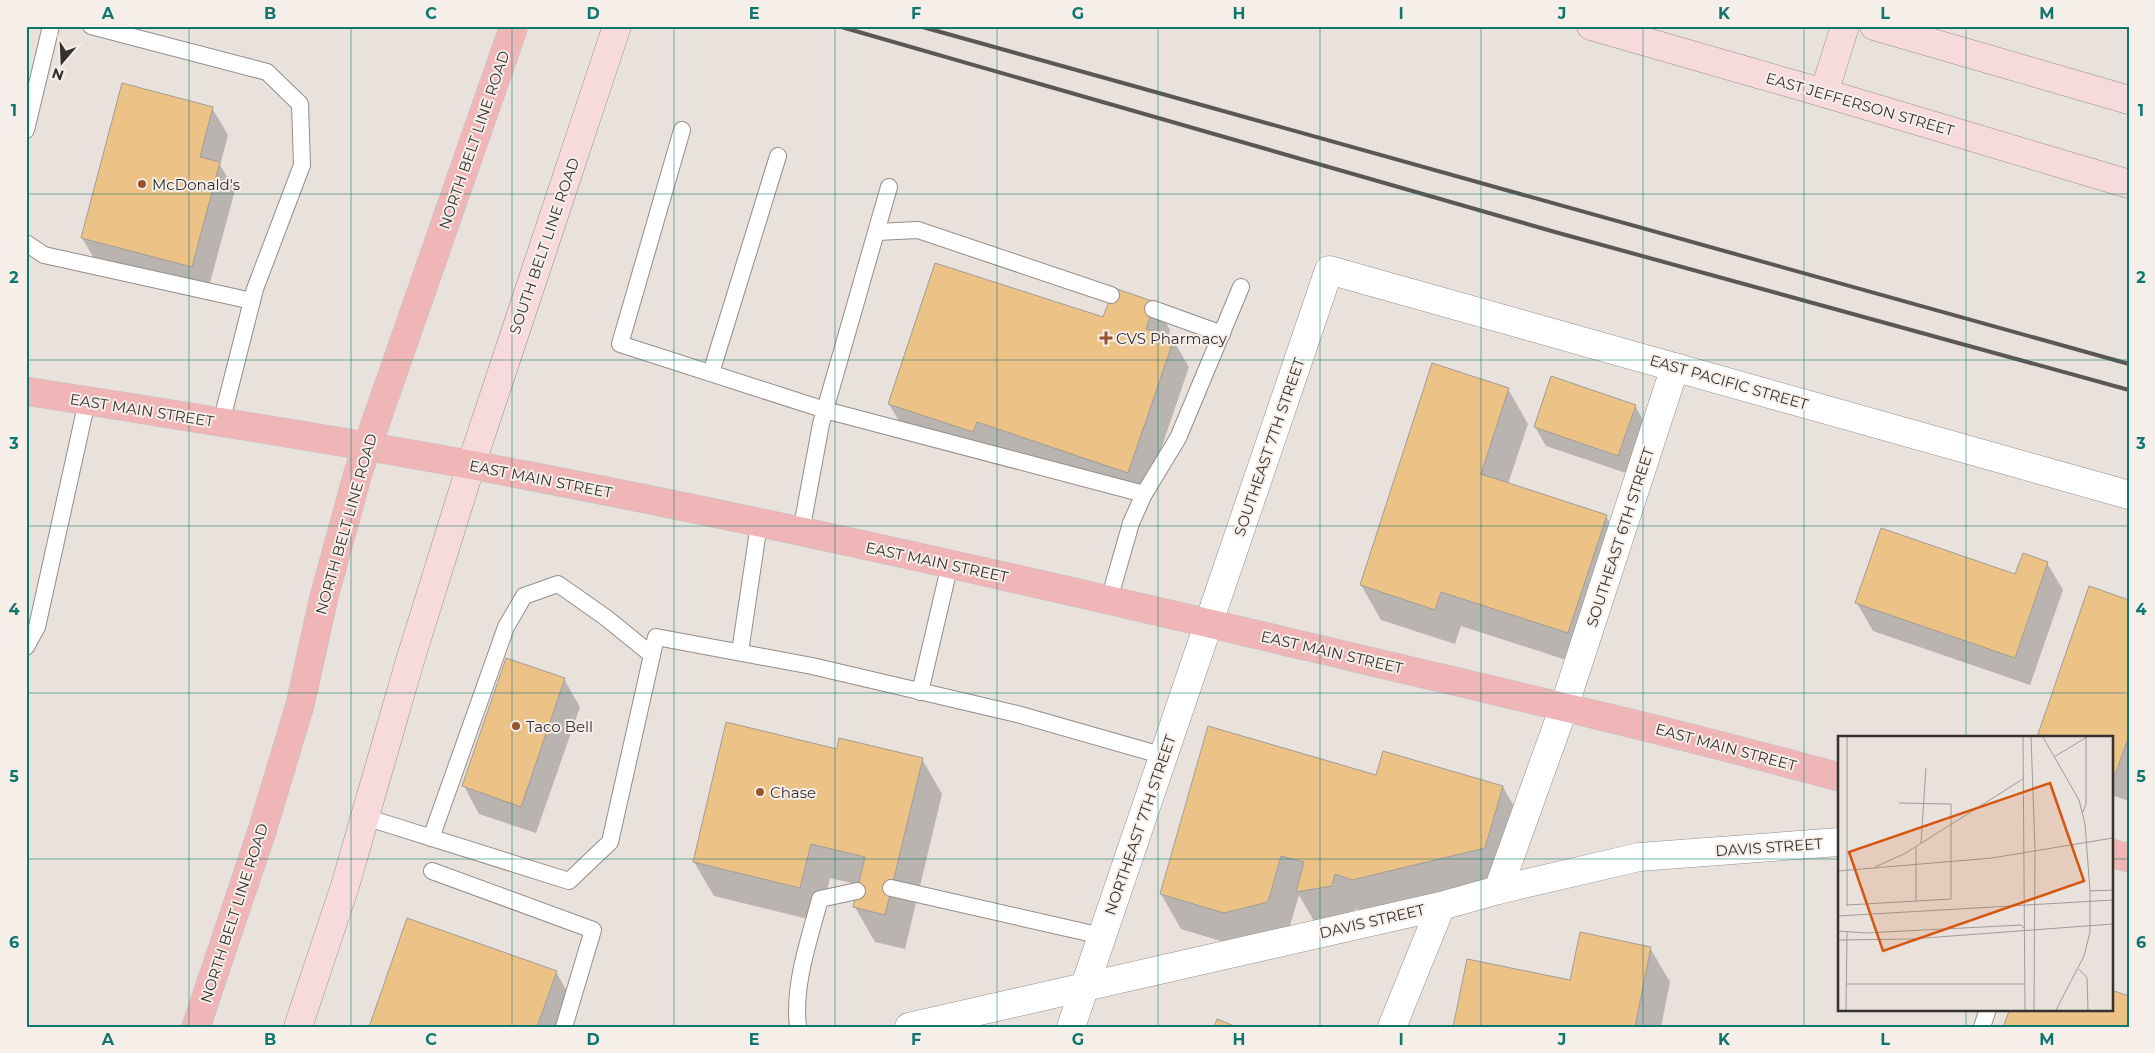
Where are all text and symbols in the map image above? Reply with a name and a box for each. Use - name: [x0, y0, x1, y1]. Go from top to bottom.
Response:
- text: A: [101, 4, 115, 23]
- text: B: [264, 4, 276, 23]
- text: C: [425, 4, 437, 23]
- text: D: [586, 4, 600, 23]
- text: E: [749, 4, 759, 23]
- text: F: [911, 4, 921, 23]
- text: G: [1072, 4, 1084, 23]
- text: H: [1233, 4, 1245, 23]
- text: I: [1398, 4, 1404, 23]
- text: J: [1557, 4, 1566, 23]
- text: K: [1718, 4, 1731, 23]
- text: L: [1880, 4, 1890, 23]
- text: M: [2039, 4, 2055, 23]
- north arrow: [38, 38, 88, 88]
- street label: NORTH BELT LINE ROAD: [434, 48, 514, 232]
- text: N: [49, 64, 66, 85]
- street label: EAST JEFFERSON STREET: [1764, 68, 1957, 140]
- text: 1: [11, 101, 17, 120]
- text: 1: [2138, 101, 2144, 120]
- street label: SOUTH BELT LINE ROAD: [505, 155, 583, 337]
- place label: McDonald's: [152, 175, 240, 194]
- marker: McDonald's: [136, 178, 148, 190]
- text: 2: [9, 268, 19, 287]
- text: 2: [2136, 268, 2146, 287]
- place label: CVS Pharmacy: [1116, 329, 1228, 348]
- marker: CVS Pharmacy: [1100, 332, 1112, 344]
- street label: EAST PACIFIC STREET: [1648, 350, 1811, 414]
- street label: SOUTHEAST 7TH STREET: [1229, 355, 1309, 539]
- street label: EAST MAIN STREET: [69, 389, 216, 431]
- street label: NORTH BELT LINE ROAD: [311, 431, 381, 617]
- text: 3: [8, 434, 19, 453]
- text: 3: [2135, 434, 2146, 453]
- street label: SOUTHEAST 6TH STREET: [1582, 444, 1658, 629]
- street label: EAST MAIN STREET: [468, 456, 615, 502]
- street label: EAST MAIN STREET: [864, 538, 1010, 586]
- text: 4: [8, 600, 20, 619]
- text: 4: [2135, 600, 2147, 619]
- street label: EAST MAIN STREET: [1259, 626, 1405, 678]
- place label: Taco Bell: [526, 717, 593, 736]
- street label: EAST MAIN STREET: [1653, 719, 1799, 775]
- marker: Taco Bell: [510, 720, 522, 732]
- street label: NORTHEAST 7TH STREET: [1100, 732, 1180, 918]
- inset map: [1838, 736, 2112, 1010]
- text: 5: [9, 767, 19, 786]
- text: 5: [2136, 767, 2146, 786]
- place label: Chase: [770, 783, 816, 802]
- marker: Chase: [754, 786, 766, 798]
- street label: NORTH BELT LINE ROAD: [196, 821, 272, 1005]
- street label: DAVIS STREET: [1715, 834, 1824, 860]
- street label: DAVIS STREET: [1317, 900, 1427, 942]
- text: 6: [9, 933, 19, 952]
- text: 6: [2136, 933, 2146, 952]
- text: A: [101, 1030, 115, 1049]
- text: B: [264, 1030, 276, 1049]
- text: C: [425, 1030, 437, 1049]
- text: D: [586, 1030, 600, 1049]
- text: E: [749, 1030, 759, 1049]
- text: F: [911, 1030, 921, 1049]
- text: G: [1072, 1030, 1084, 1049]
- text: H: [1233, 1030, 1245, 1049]
- text: I: [1398, 1030, 1404, 1049]
- text: J: [1557, 1030, 1566, 1049]
- text: K: [1718, 1030, 1731, 1049]
- text: L: [1880, 1030, 1890, 1049]
- text: M: [2039, 1030, 2055, 1049]

